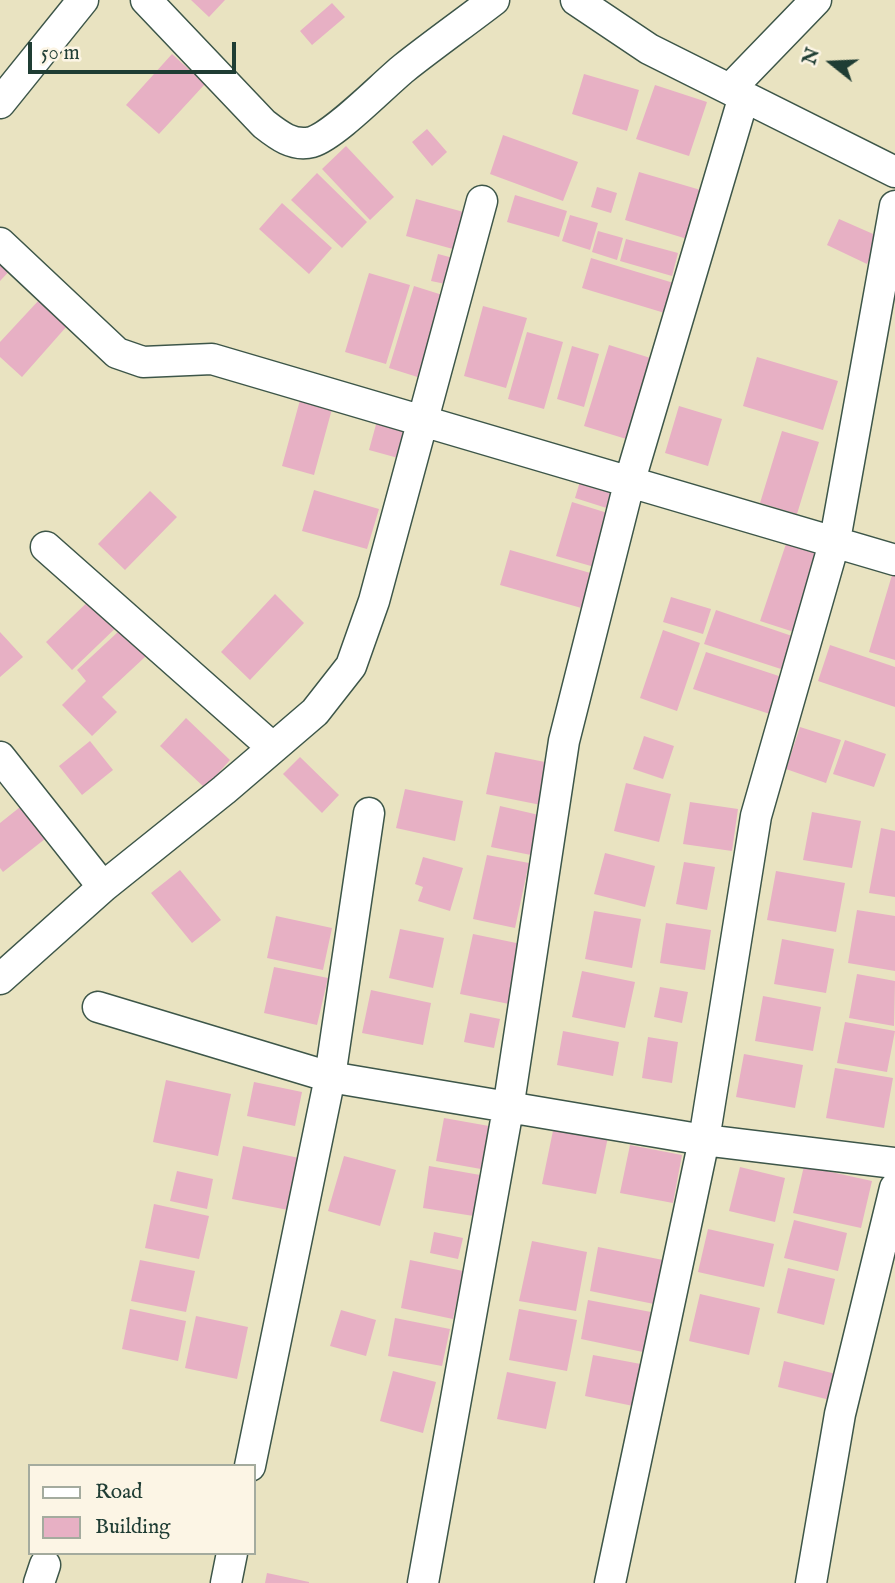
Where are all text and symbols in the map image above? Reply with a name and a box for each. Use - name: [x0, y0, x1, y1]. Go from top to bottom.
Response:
- scale bar: [32, 28, 240, 72]
- north arrow: [797, 28, 867, 98]
- text: 50 m: [41, 40, 80, 67]
- text: N: [798, 45, 826, 68]
- legend: [28, 1464, 256, 1555]
- text: Road: [95, 1479, 142, 1506]
- text: Building: [95, 1514, 170, 1541]

